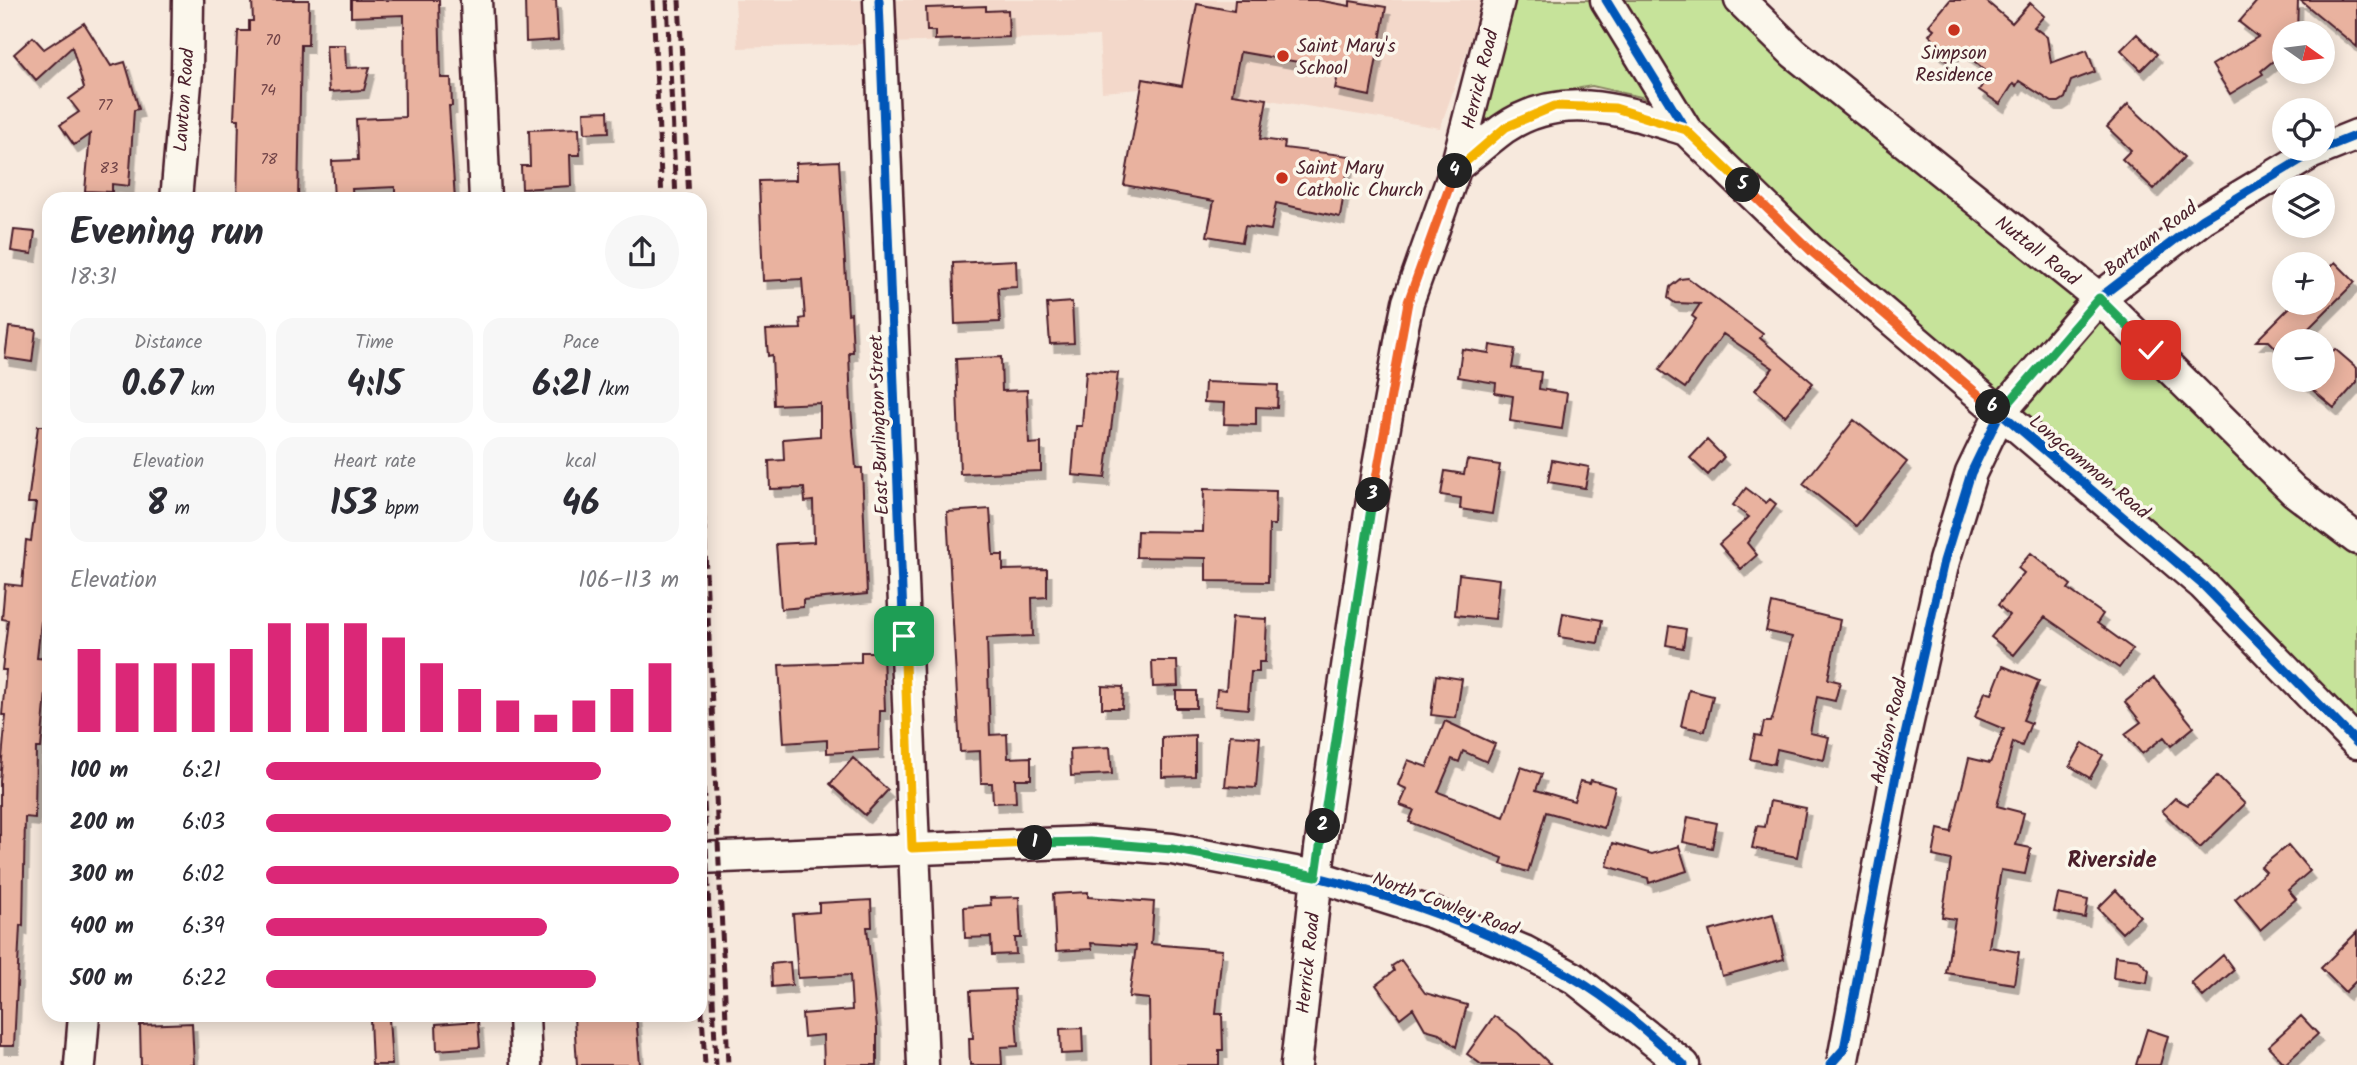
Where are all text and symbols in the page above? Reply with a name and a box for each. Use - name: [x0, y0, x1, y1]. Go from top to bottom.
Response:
- north arrow: [2272, 21, 2334, 84]
- map controls: [2272, 21, 2335, 392]
- marker: Simpson Residence: [1946, 22, 1962, 38]
- street label: Herrick Road: [1454, 26, 1508, 132]
- house number: 70: [265, 28, 281, 53]
- place label: Saint Mary's School: [1297, 32, 1396, 84]
- place label: Simpson Residence: [1915, 39, 1993, 91]
- street label: Lawton Road: [166, 47, 204, 153]
- marker: Saint Mary's School: [1275, 48, 1291, 64]
- house number: 74: [260, 78, 276, 103]
- house number: 77: [98, 93, 113, 118]
- button: locate: [2272, 98, 2335, 161]
- house number: 78: [260, 147, 278, 172]
- place label: Saint Mary Catholic Church: [1296, 154, 1423, 206]
- pin: 4: [1438, 154, 1472, 188]
- text: 4: [1449, 155, 1460, 185]
- house number: 83: [100, 156, 118, 181]
- pin: 5: [1726, 168, 1760, 202]
- text: 5: [1738, 169, 1747, 199]
- marker: Saint Mary Catholic Church: [1274, 170, 1290, 186]
- button: layers: [2272, 175, 2335, 238]
- street label: Bartram Road: [2098, 194, 2205, 285]
- text: Evening run: [70, 204, 264, 264]
- street label: Nuttall Road: [1988, 209, 2086, 295]
- button: share: [605, 215, 679, 289]
- button: +: [2272, 252, 2335, 315]
- text: 18:31: [70, 260, 117, 296]
- pin: [2121, 320, 2181, 380]
- text: Distance: [134, 328, 202, 358]
- text: Time: [355, 328, 394, 358]
- text: Pace: [563, 328, 599, 358]
- button: −: [2272, 329, 2335, 392]
- icon: check: [2132, 331, 2170, 369]
- street label: East Burlington Street: [862, 333, 898, 516]
- text: 0.67: [121, 358, 183, 414]
- text: 4:15: [347, 358, 402, 414]
- text: 6:21: [532, 358, 591, 414]
- text: km: [183, 375, 215, 405]
- text: /km: [591, 375, 629, 405]
- pin: 6: [1976, 390, 2010, 424]
- text: 6: [1987, 391, 1998, 421]
- street label: Longcommon Road: [2022, 408, 2156, 528]
- text: Elevation: [132, 447, 204, 477]
- text: Heart rate: [333, 447, 416, 477]
- text: kcal: [565, 447, 596, 477]
- text: 8: [146, 477, 167, 533]
- text: 153: [330, 477, 377, 533]
- text: 46: [562, 477, 600, 533]
- pin: 3: [1356, 477, 1390, 512]
- text: 3: [1367, 479, 1378, 509]
- text: m: [167, 494, 190, 524]
- text: bpm: [377, 494, 419, 524]
- text: Elevation: [70, 563, 157, 599]
- text: 106–113 m: [578, 563, 679, 599]
- pin: [874, 606, 934, 666]
- icon: arrive: [885, 617, 923, 655]
- street label: Addison Road: [1863, 675, 1917, 787]
- text: 100 m: [70, 753, 128, 789]
- text: 6:21: [182, 753, 221, 789]
- text: 200 m: [70, 805, 135, 841]
- text: 6:03: [182, 805, 225, 841]
- pin: 2: [1306, 808, 1340, 844]
- text: 2: [1317, 810, 1328, 840]
- pin: 1: [1018, 826, 1052, 860]
- text: 1: [1032, 827, 1037, 857]
- district label: Riverside: [2067, 843, 2157, 879]
- text: 300 m: [70, 857, 134, 893]
- text: 6:02: [182, 857, 225, 893]
- street label: North Cowley Road: [1368, 865, 1523, 945]
- text: 400 m: [70, 909, 134, 945]
- text: 6:39: [182, 909, 225, 945]
- street label: Herrick Road: [1289, 911, 1329, 1015]
- text: 500 m: [70, 961, 133, 997]
- text: 6:22: [182, 961, 227, 997]

